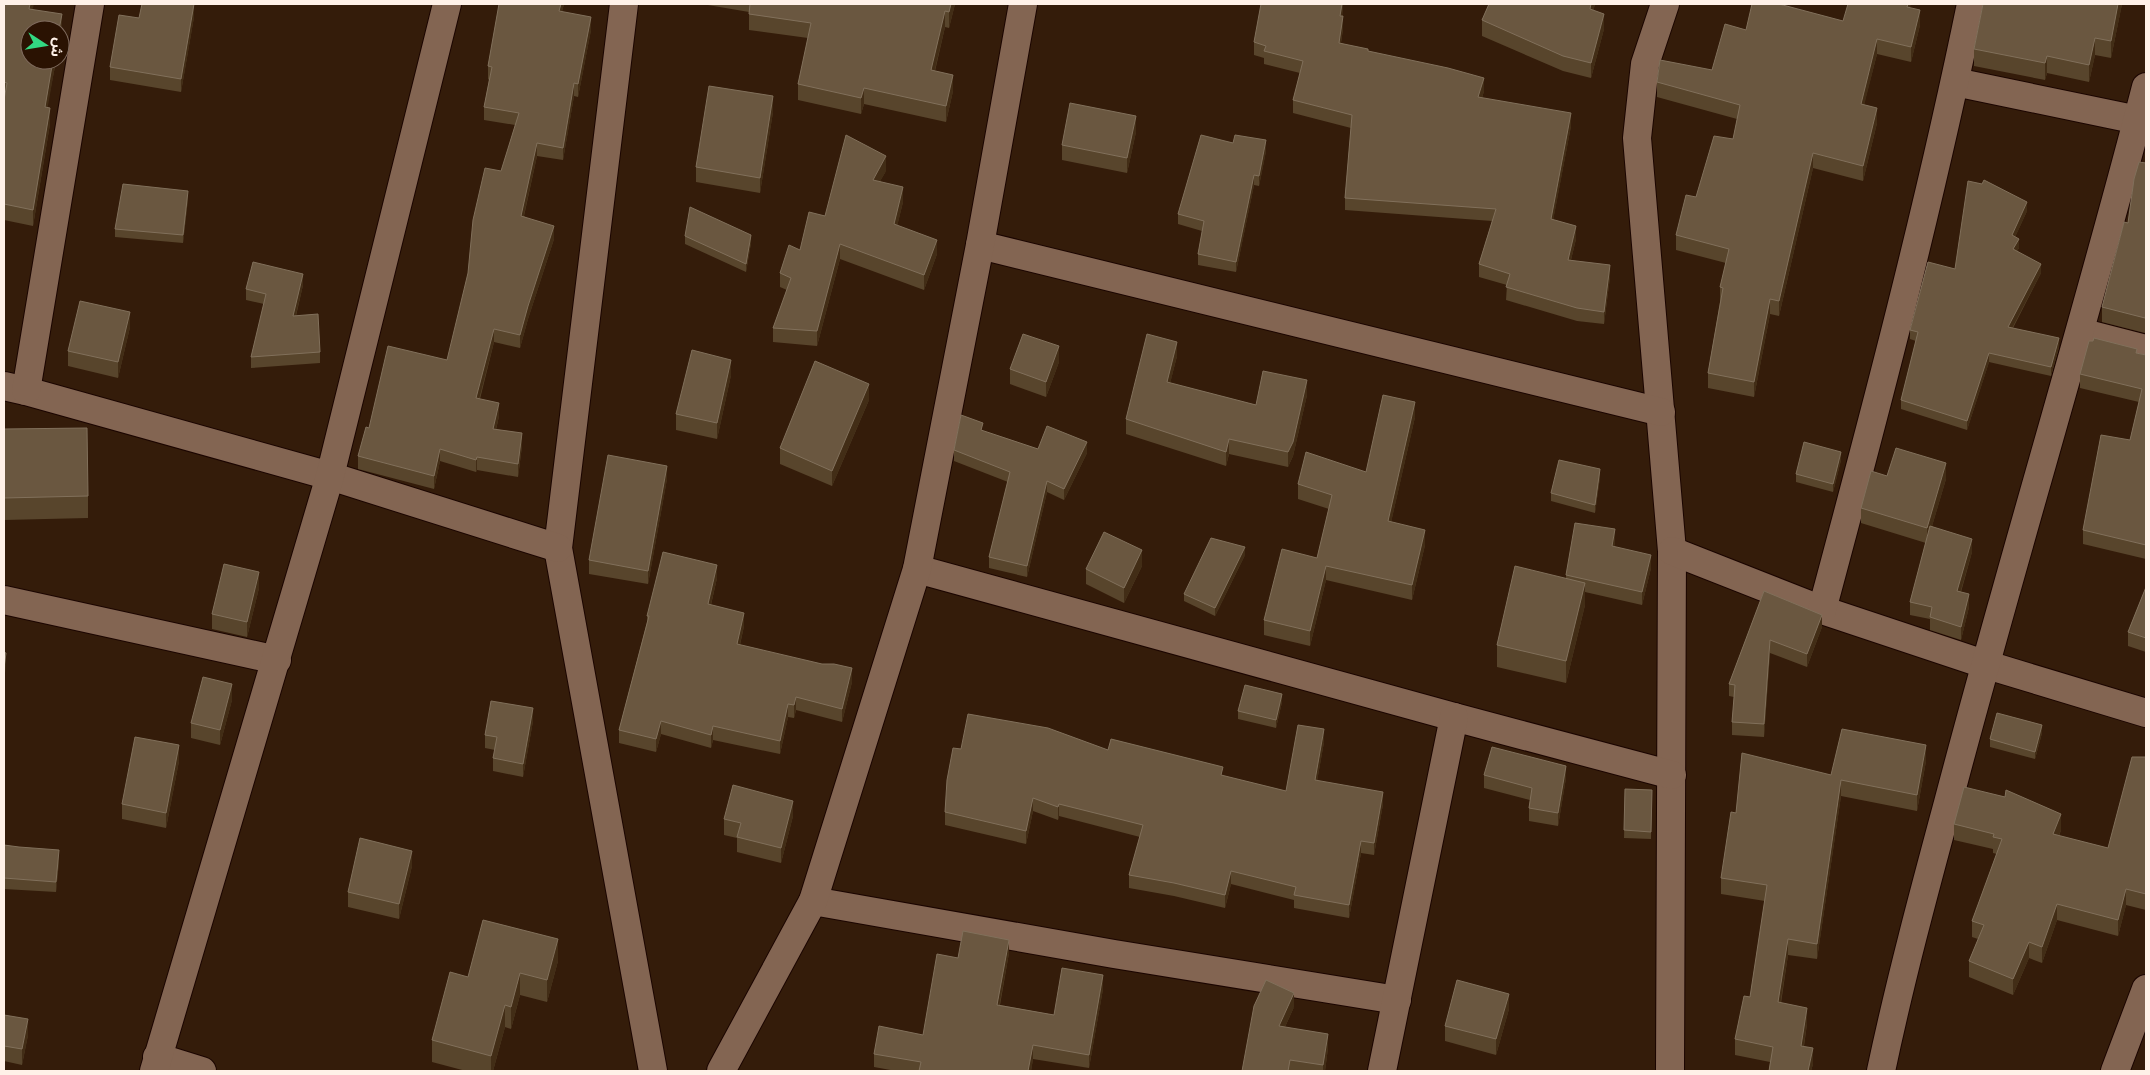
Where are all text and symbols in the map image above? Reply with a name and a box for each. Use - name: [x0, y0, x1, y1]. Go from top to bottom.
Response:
- north arrow: [20, 20, 70, 70]
- text: ش: [48, 37, 69, 59]

